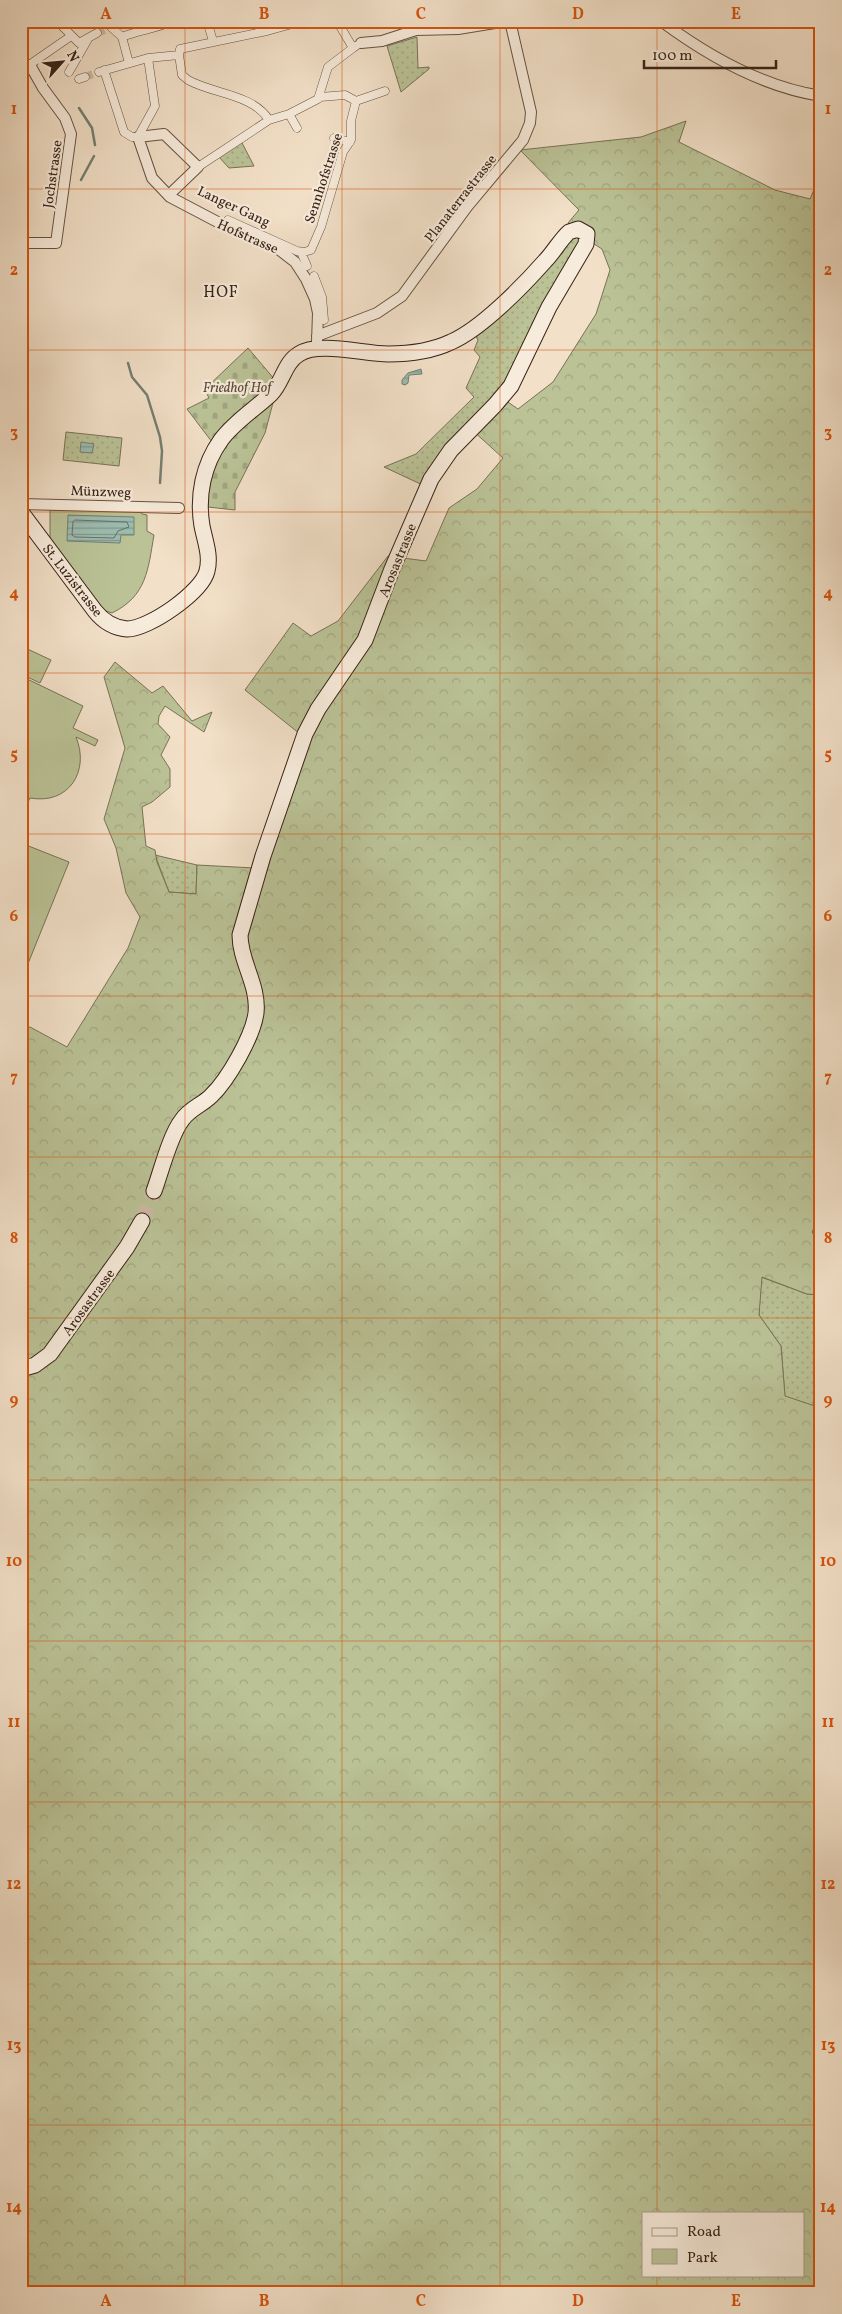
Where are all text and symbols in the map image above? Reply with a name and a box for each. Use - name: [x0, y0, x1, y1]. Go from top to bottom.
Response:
- text: A: [100, 4, 112, 26]
- text: B: [259, 4, 270, 26]
- text: C: [416, 4, 426, 26]
- text: D: [572, 4, 584, 26]
- text: E: [731, 4, 741, 26]
- north arrow: [38, 38, 88, 88]
- scale bar: [644, 38, 777, 70]
- text: 100 m: [652, 46, 692, 67]
- text: N: [61, 48, 83, 66]
- text: 1: [11, 99, 17, 121]
- text: 1: [825, 99, 831, 121]
- street label: Sennhofstrasse: [301, 130, 348, 226]
- street label: Jochstrasse: [39, 139, 68, 210]
- street label: Planaterrastrasse: [421, 151, 502, 247]
- street label: Langer Gang: [194, 182, 273, 233]
- street label: Hofstrasse: [214, 215, 281, 259]
- text: 2: [10, 260, 18, 282]
- text: 2: [824, 260, 832, 282]
- district label: HOF: [203, 282, 239, 304]
- park label: Friedhof Hof: [203, 379, 274, 398]
- text: 3: [10, 422, 18, 444]
- text: 3: [824, 422, 832, 444]
- street label: Münzweg: [70, 482, 132, 503]
- street label: Arosastrasse: [375, 520, 422, 601]
- street label: St. Luzistrasse: [37, 540, 107, 622]
- text: 4: [9, 583, 19, 605]
- text: 4: [823, 583, 833, 605]
- text: 5: [10, 744, 18, 766]
- text: 5: [824, 744, 832, 766]
- text: 6: [10, 906, 19, 928]
- text: 6: [824, 906, 833, 928]
- text: 7: [10, 1067, 18, 1089]
- text: 7: [824, 1067, 832, 1089]
- text: 8: [10, 1228, 18, 1250]
- text: 8: [824, 1228, 832, 1250]
- street label: Arosastrasse: [58, 1265, 120, 1340]
- text: 9: [10, 1390, 19, 1412]
- text: 9: [824, 1390, 833, 1412]
- text: 10: [6, 1551, 22, 1573]
- text: 10: [820, 1551, 836, 1573]
- text: 11: [8, 1712, 20, 1734]
- text: 11: [822, 1712, 834, 1734]
- text: 12: [7, 1874, 21, 1896]
- text: 12: [821, 1874, 835, 1896]
- text: 13: [7, 2035, 21, 2057]
- text: 13: [821, 2035, 835, 2057]
- text: 14: [6, 2197, 22, 2219]
- text: 14: [820, 2197, 836, 2219]
- legend: [642, 2212, 804, 2276]
- text: Road: [687, 2222, 721, 2243]
- text: Park: [687, 2248, 718, 2269]
- text: A: [100, 2291, 112, 2313]
- text: B: [259, 2291, 270, 2313]
- text: C: [416, 2291, 426, 2313]
- text: D: [572, 2291, 584, 2313]
- text: E: [731, 2291, 741, 2313]

